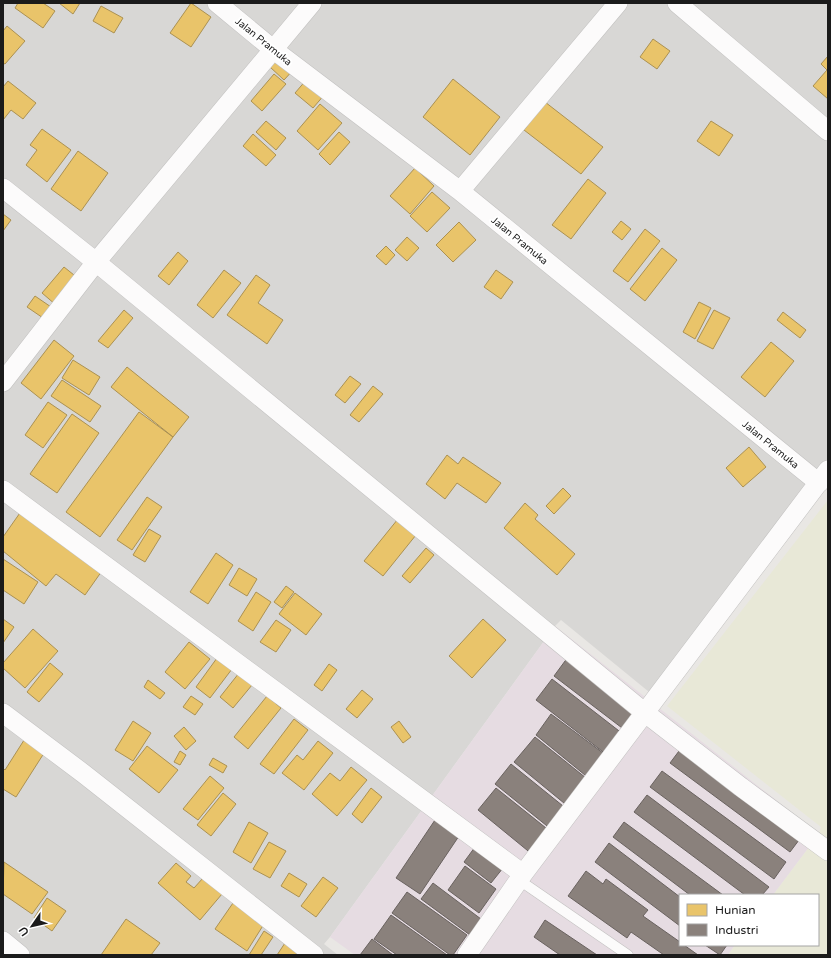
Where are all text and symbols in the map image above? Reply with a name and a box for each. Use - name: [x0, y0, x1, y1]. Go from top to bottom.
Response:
- street label: Jalan Pramuka: [233, 15, 294, 68]
- street label: Jalan Pramuka: [489, 214, 550, 267]
- street label: Jalan Pramuka: [740, 418, 801, 471]
- legend: [679, 894, 819, 946]
- text: Hunian: [715, 903, 756, 917]
- north arrow: [12, 906, 52, 946]
- text: Industri: [715, 923, 758, 937]
- text: U: [16, 924, 32, 938]

